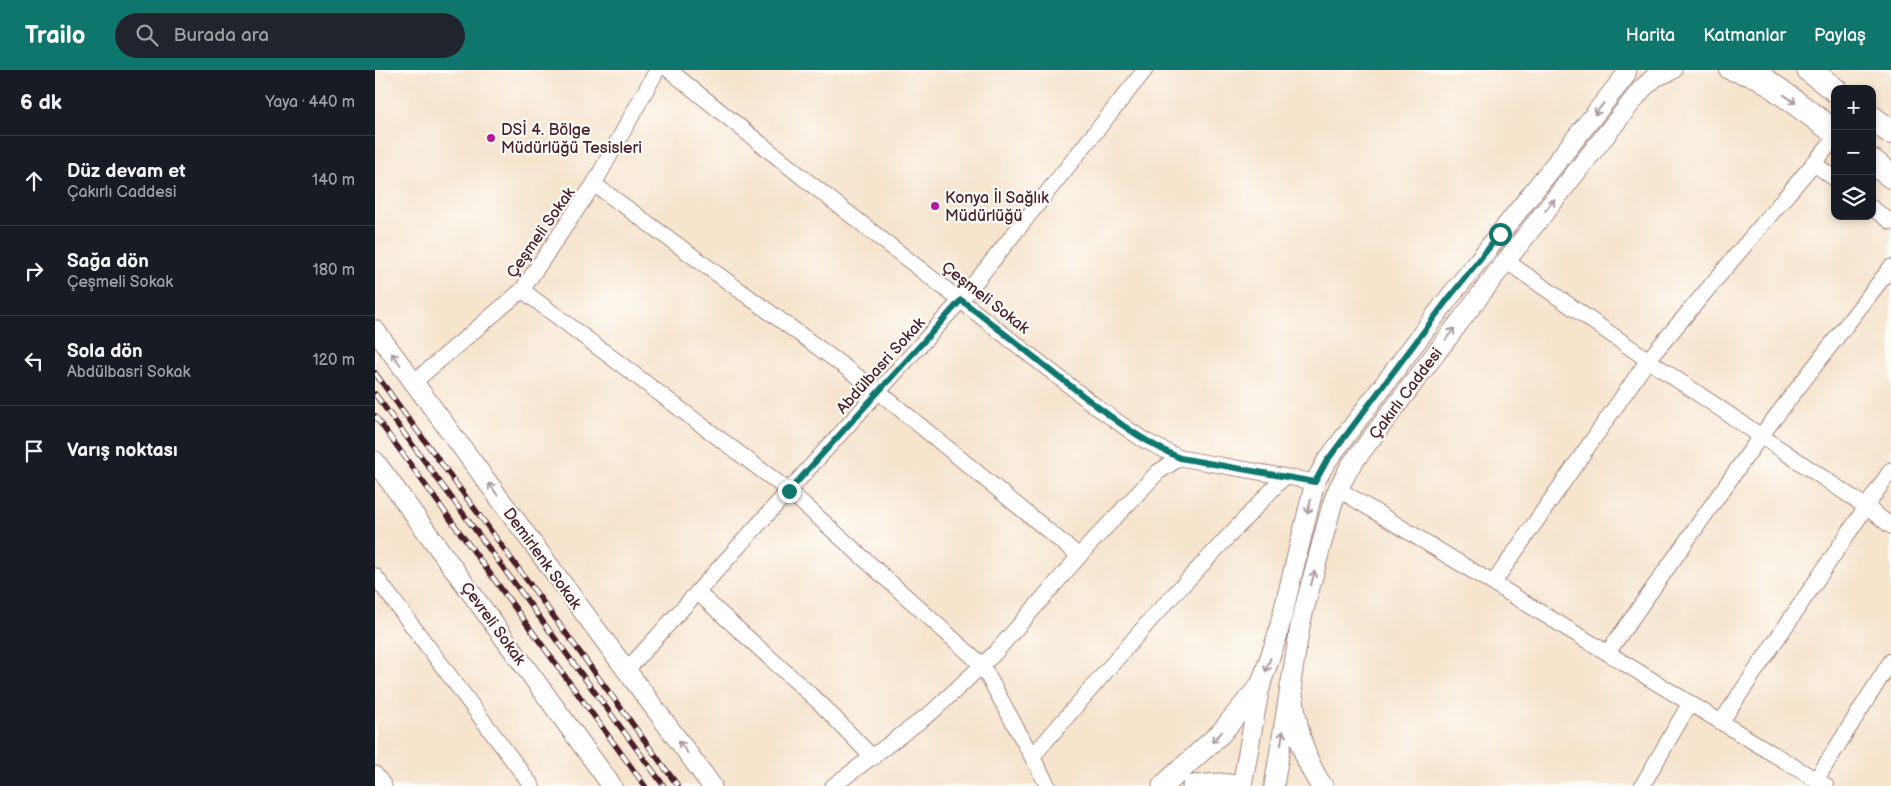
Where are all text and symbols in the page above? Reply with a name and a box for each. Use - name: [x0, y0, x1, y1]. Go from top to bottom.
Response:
- search box: [115, 13, 465, 58]
- text: Trailo: [25, 21, 85, 50]
- icon: search: [133, 21, 161, 49]
- text: Burada ara: [173, 24, 269, 47]
- text: Harita: [1626, 25, 1675, 46]
- text: Katmanlar: [1703, 25, 1786, 46]
- text: Paylaş: [1814, 25, 1866, 46]
- map controls: [1831, 85, 1876, 220]
- button: +: [1831, 85, 1876, 130]
- text: 6 dk: [20, 90, 62, 115]
- text: Yaya · 440 m: [265, 93, 355, 112]
- one-way arrow: [1783, 94, 1797, 104]
- one-way arrow: [1593, 102, 1604, 115]
- place label: DSİ 4. Bölge Müdürlüğü Tesisleri: [501, 119, 642, 158]
- button: −: [1831, 130, 1876, 175]
- marker: DSİ 4. Bölge Müdürlüğü Tesisleri: [485, 132, 497, 144]
- text: Düz devam et: [67, 160, 186, 183]
- icon: ahead: [20, 167, 48, 195]
- text: 140 m: [312, 171, 355, 190]
- button: layers: [1831, 175, 1876, 220]
- text: Çakırlı Caddesi: [67, 183, 177, 202]
- street label: Çeşmeli Sokak: [503, 184, 580, 282]
- place label: Konya İl Sağlık Müdürlüğü: [945, 187, 1049, 226]
- one-way arrow: [1544, 199, 1555, 212]
- marker: Konya İl Sağlık Müdürlüğü: [929, 200, 941, 212]
- route start: [1489, 223, 1512, 246]
- text: Sağa dön: [67, 250, 149, 273]
- icon: right: [20, 257, 48, 285]
- street label: Çeşmeli Sokak: [937, 258, 1033, 338]
- text: 180 m: [313, 261, 355, 280]
- text: Çeşmeli Sokak: [67, 273, 173, 292]
- street label: Abdülbasri Sokak: [833, 314, 930, 418]
- one-way arrow: [1445, 328, 1456, 341]
- text: Sola dön: [67, 340, 143, 363]
- street label: Çakırlı Caddesi: [1366, 344, 1447, 443]
- icon: left: [20, 347, 48, 375]
- text: 120 m: [312, 351, 355, 370]
- one-way arrow: [391, 353, 402, 366]
- text: Abdülbasri Sokak: [67, 363, 190, 382]
- icon: arrive: [20, 437, 48, 465]
- text: Varış noktası: [67, 439, 178, 462]
- route end: [778, 480, 801, 503]
- one-way arrow: [488, 482, 498, 496]
- one-way arrow: [1304, 499, 1313, 515]
- street label: Demirlenk Sokak: [499, 504, 585, 613]
- one-way arrow: [1308, 571, 1318, 587]
- street label: Çevreli Sokak: [456, 579, 529, 669]
- one-way arrow: [1262, 656, 1272, 672]
- one-way arrow: [1211, 730, 1223, 743]
- one-way arrow: [1278, 730, 1288, 746]
- one-way arrow: [678, 740, 688, 754]

